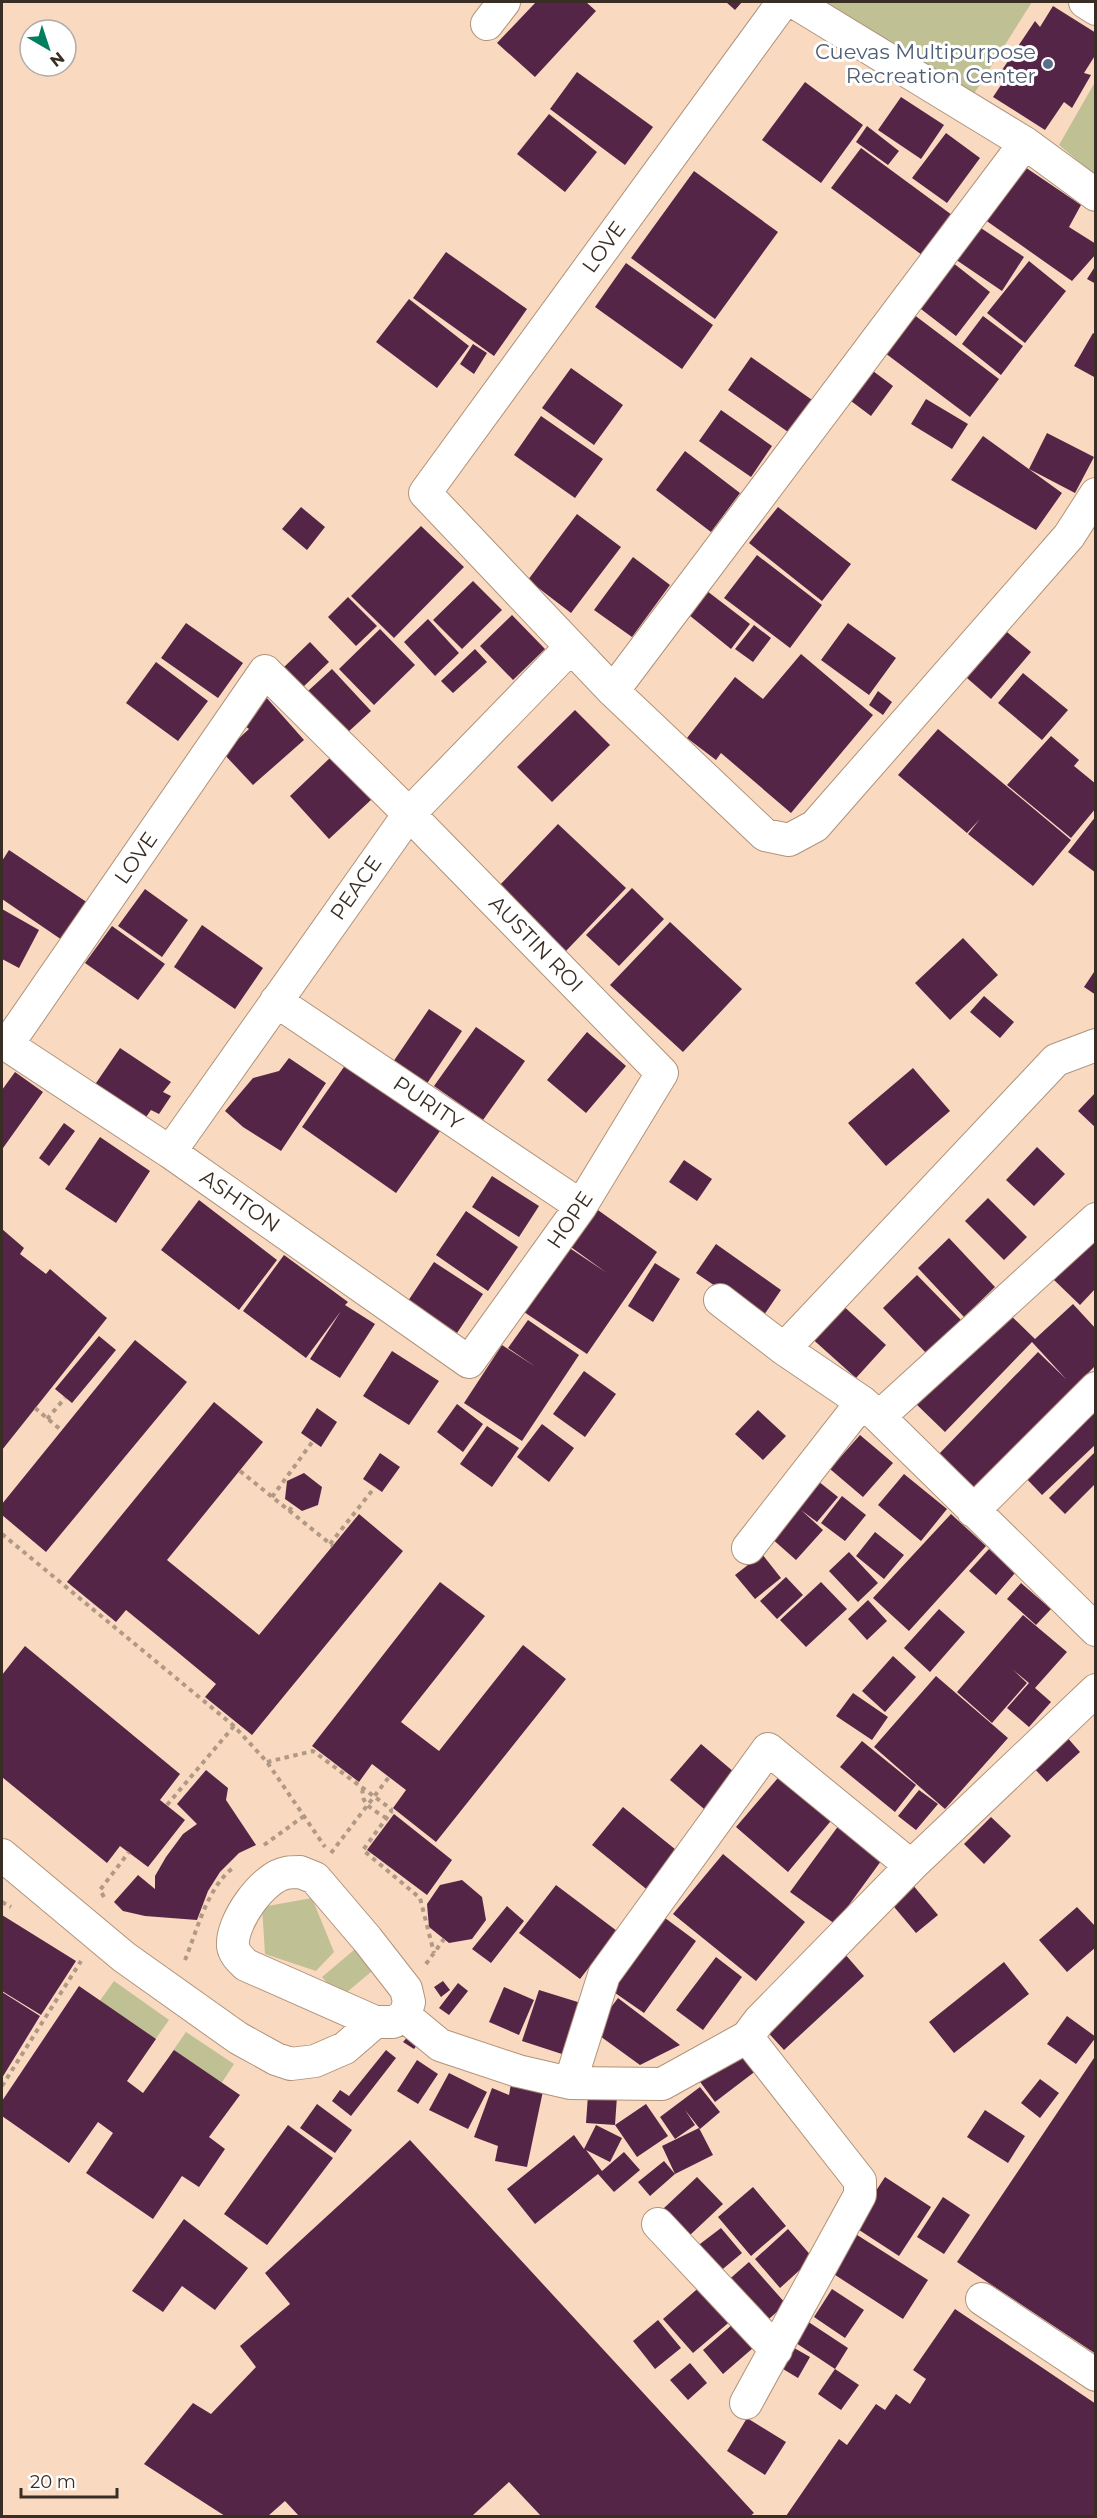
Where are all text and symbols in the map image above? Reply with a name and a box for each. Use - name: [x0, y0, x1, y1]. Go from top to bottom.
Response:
- north arrow: [18, 18, 78, 78]
- place label: Cuevas Multipurpose Recreation Center: [815, 39, 1036, 88]
- text: N: [46, 48, 68, 71]
- marker: Cuevas Multipurpose Recreation Center: [1041, 57, 1055, 71]
- street label: LOVE: [577, 216, 631, 277]
- street label: LOVE: [109, 827, 162, 888]
- street label: PEACE: [325, 851, 387, 925]
- street label: AUSTIN ROI: [484, 890, 588, 997]
- street label: PURITY: [389, 1070, 468, 1135]
- street label: ASHTON: [196, 1164, 285, 1237]
- street label: HOPE: [541, 1186, 598, 1253]
- scale bar: [21, 2461, 117, 2499]
- text: 20 m: [30, 2471, 76, 2493]

